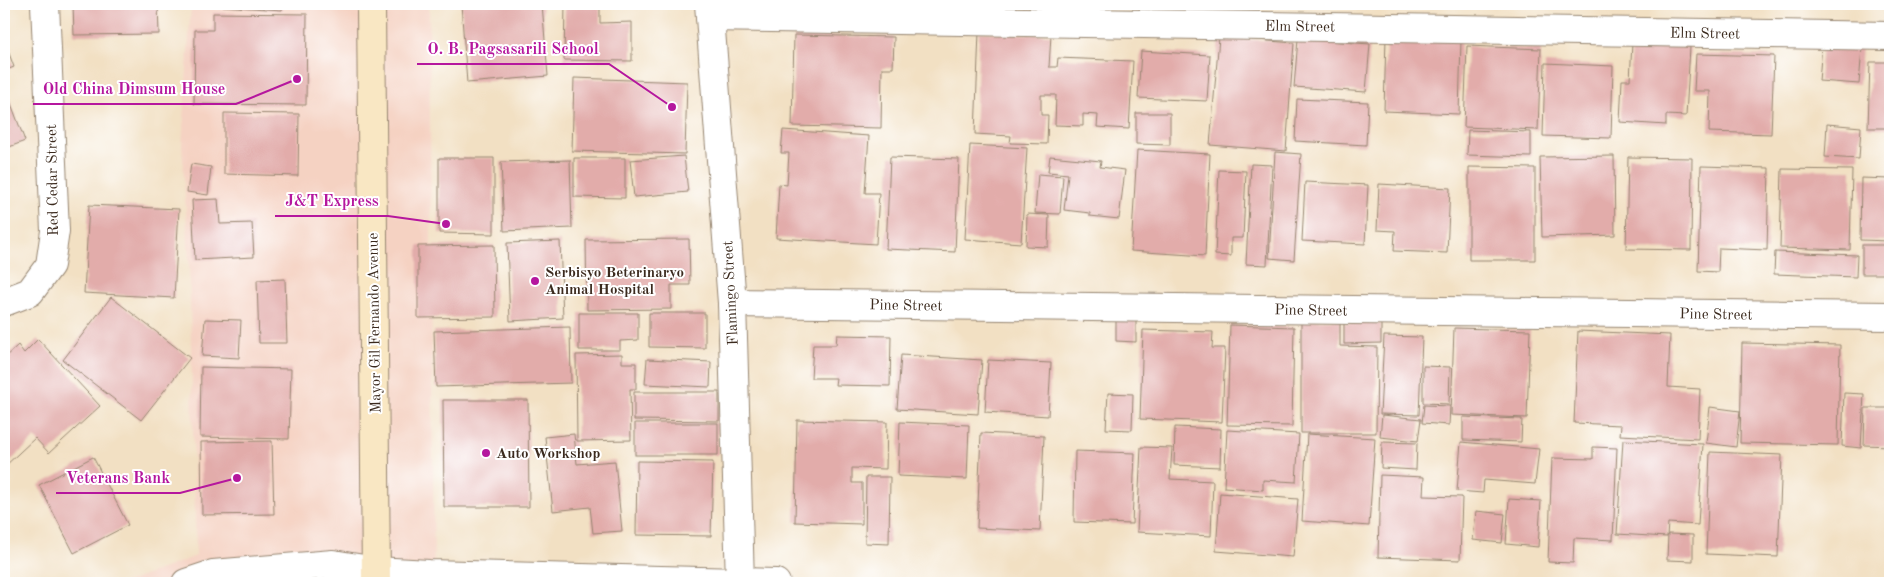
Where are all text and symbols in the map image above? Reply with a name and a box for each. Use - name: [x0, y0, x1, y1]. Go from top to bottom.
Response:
- street label: Elm Street: [1265, 19, 1335, 36]
- street label: Elm Street: [1670, 26, 1740, 43]
- callout: O. B. Pagsasarili School: [417, 33, 609, 64]
- text: O. B. Pagsasarili School: [427, 42, 599, 58]
- callout: Old China Dimsum House: [33, 73, 236, 104]
- text: Old China Dimsum House: [43, 82, 225, 98]
- street label: Red Cedar Street: [45, 124, 62, 236]
- callout: J&T Express: [275, 185, 388, 216]
- text: J&T Express: [285, 194, 379, 210]
- street label: Mayor Gil Fernando Avenue: [366, 232, 385, 413]
- street label: Flamingo Street: [721, 240, 742, 346]
- place label: Serbisyo Beterinaryo Animal Hospital: [545, 266, 684, 298]
- marker: Serbisyo Beterinaryo Animal Hospital: [529, 275, 541, 287]
- street label: Pine Street: [869, 298, 943, 315]
- street label: Pine Street: [1274, 303, 1348, 320]
- street label: Pine Street: [1679, 307, 1753, 324]
- marker: Auto Workshop: [480, 447, 492, 459]
- place label: Auto Workshop: [496, 447, 601, 462]
- callout: Veterans Bank: [56, 462, 180, 493]
- text: Veterans Bank: [66, 471, 170, 487]

